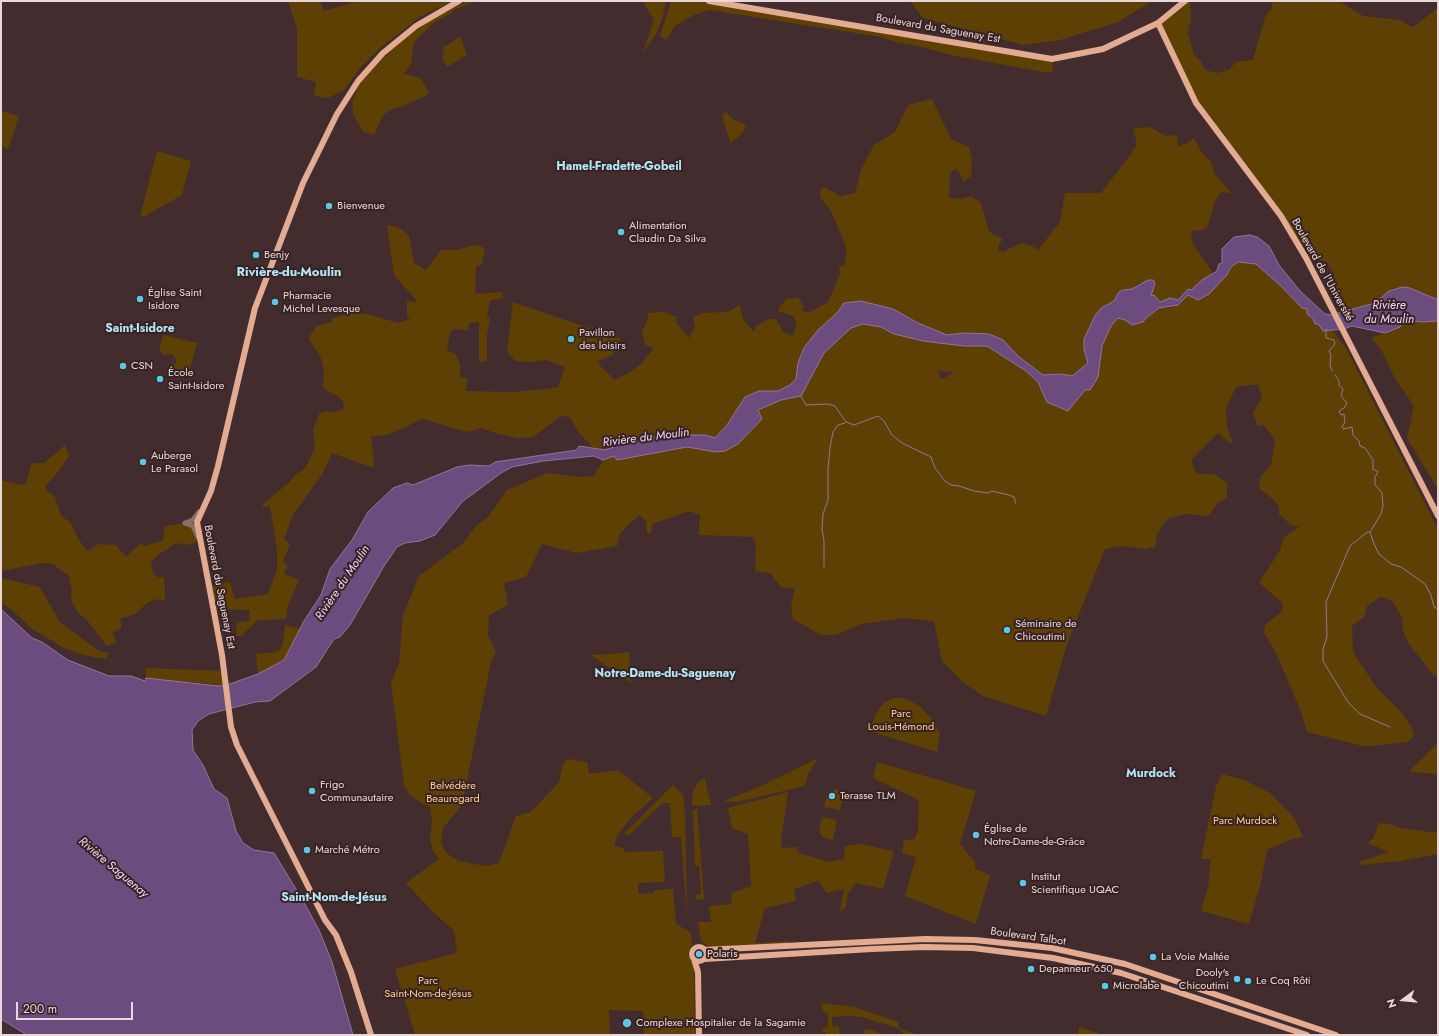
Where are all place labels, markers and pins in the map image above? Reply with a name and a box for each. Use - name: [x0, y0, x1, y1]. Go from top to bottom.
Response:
- place label: Bienvenue: [337, 199, 385, 213]
- marker: Bienvenue: [324, 201, 334, 211]
- place label: Alimentation Claudin Da Silva: [629, 219, 706, 245]
- marker: Alimentation Claudin Da Silva: [616, 227, 626, 237]
- place label: Benjy: [264, 248, 289, 262]
- marker: Benjy: [251, 250, 261, 260]
- place label: Église Saint Isidore: [148, 286, 202, 312]
- place label: Pharmacie Michel Levesque: [283, 289, 360, 315]
- marker: Église Saint Isidore: [135, 294, 145, 304]
- marker: Pharmacie Michel Levesque: [270, 297, 280, 307]
- place label: Pavillon des loisirs: [579, 326, 626, 352]
- marker: Pavillon des loisirs: [566, 334, 576, 344]
- place label: CSN: [131, 359, 153, 373]
- marker: CSN: [118, 361, 128, 371]
- place label: École Saint-Isidore: [168, 366, 224, 392]
- marker: École Saint-Isidore: [155, 374, 165, 384]
- place label: Auberge Le Parasol: [151, 449, 198, 475]
- marker: Auberge Le Parasol: [138, 457, 148, 467]
- place label: Séminaire de Chicoutimi: [1015, 617, 1077, 643]
- marker: Séminaire de Chicoutimi: [1002, 625, 1012, 635]
- place label: Frigo Communautaire: [320, 778, 393, 804]
- marker: Frigo Communautaire: [307, 786, 317, 796]
- place label: Terasse TLM: [840, 789, 896, 803]
- marker: Terasse TLM: [827, 791, 837, 801]
- place label: Église de Notre-Dame-de-Grâce: [984, 822, 1085, 848]
- marker: Église de Notre-Dame-de-Grâce: [971, 830, 981, 840]
- place label: Marché Métro: [315, 843, 380, 857]
- marker: Marché Métro: [302, 845, 312, 855]
- place label: Institut Scientifique UQAC: [1031, 870, 1119, 896]
- marker: Institut Scientifique UQAC: [1018, 878, 1028, 888]
- place label: Polaris: [707, 947, 738, 961]
- marker: Polaris: [694, 949, 704, 959]
- place label: La Voie Maltée: [1161, 950, 1229, 964]
- marker: La Voie Maltée: [1148, 952, 1158, 962]
- place label: Depanneur 650: [1039, 962, 1113, 976]
- marker: Depanneur 650: [1026, 964, 1036, 974]
- place label: Dooly's Chicoutimi: [1179, 966, 1229, 992]
- marker: Dooly's Chicoutimi: [1232, 974, 1242, 984]
- place label: Le Coq Rôti: [1256, 974, 1311, 988]
- marker: Le Coq Rôti: [1243, 976, 1253, 986]
- place label: Microlabe: [1113, 979, 1159, 993]
- marker: Microlabe: [1100, 981, 1110, 991]
- place label: Complexe Hospitalier de la Sagamie: [636, 1016, 806, 1030]
- marker: Complexe Hospitalier de la Sagamie: [621, 1017, 633, 1029]

